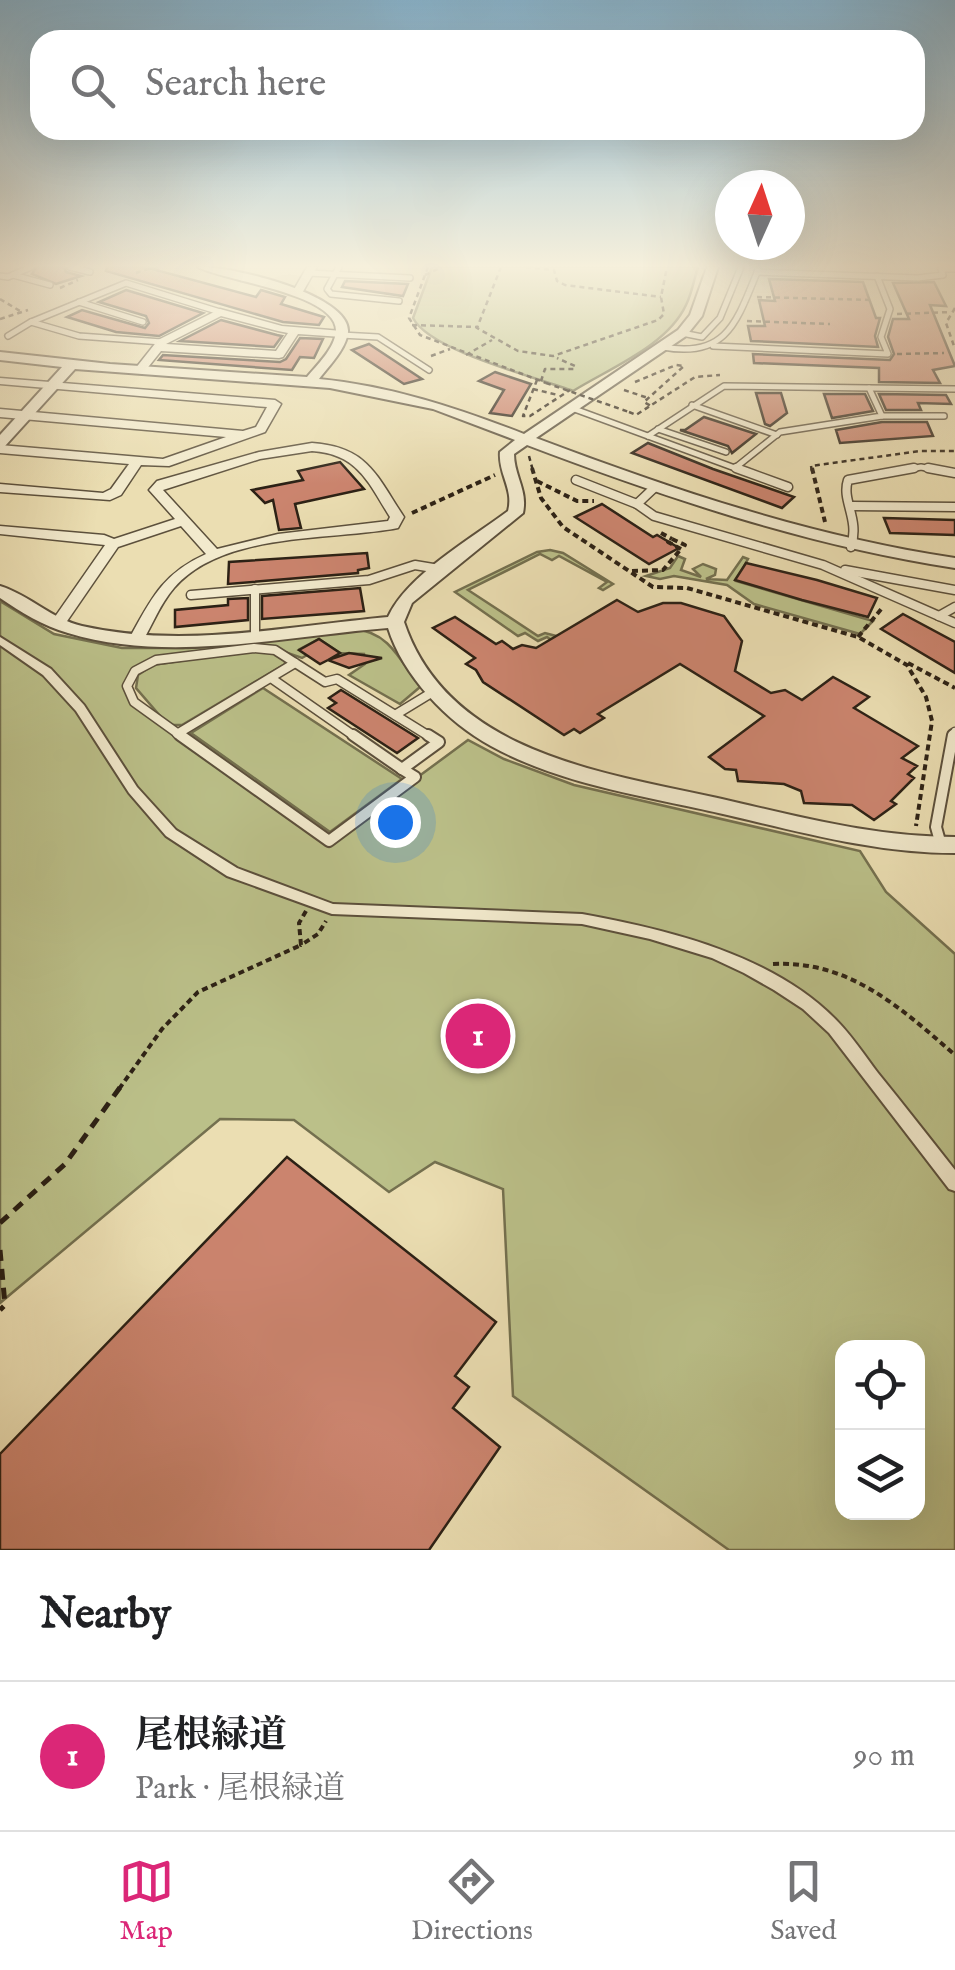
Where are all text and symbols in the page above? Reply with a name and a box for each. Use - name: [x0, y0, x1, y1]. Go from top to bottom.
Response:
- search box: [30, 30, 925, 140]
- icon: search: [65, 58, 120, 113]
- text: Search here: [145, 61, 326, 109]
- north arrow: [715, 170, 805, 260]
- your location: [370, 797, 421, 848]
- pin: 1: [446, 998, 510, 1074]
- map controls: [835, 1340, 925, 1520]
- button: locate: [835, 1340, 925, 1430]
- button: layers: [835, 1430, 925, 1520]
- text: Nearby: [40, 1589, 171, 1642]
- text: 尾根緑道: [135, 1713, 287, 1761]
- text: 1: [67, 1736, 78, 1777]
- text: 90 m: [854, 1736, 915, 1777]
- text: Park · 尾根緑道: [135, 1769, 345, 1810]
- tab: Map: [119, 1854, 174, 1949]
- tab: Directions: [411, 1854, 533, 1949]
- tab: Saved: [770, 1854, 836, 1949]

